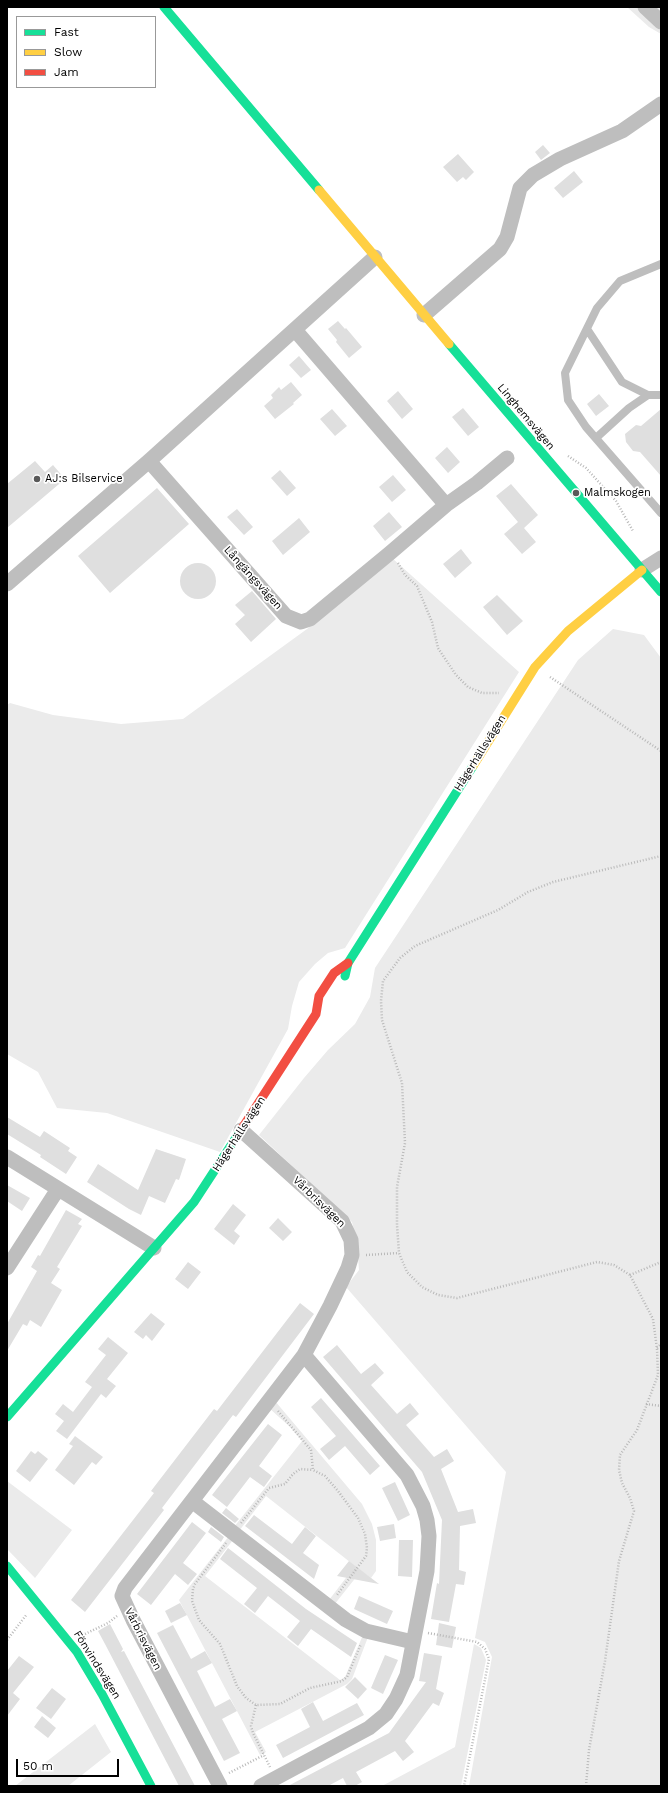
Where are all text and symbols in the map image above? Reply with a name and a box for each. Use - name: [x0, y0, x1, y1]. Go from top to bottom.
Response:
- legend: [16, 16, 156, 88]
- text: Fast: [54, 25, 79, 39]
- text: Slow: [54, 45, 82, 59]
- text: Jam: [54, 65, 79, 79]
- street label: Linghemsvägen: [495, 381, 557, 453]
- place label: AJ:s Bilservice: [45, 472, 123, 486]
- marker: AJ:s Bilservice: [32, 474, 42, 484]
- place label: Malmskogen: [584, 486, 651, 500]
- marker: Malmskogen: [571, 488, 581, 498]
- street label: Långängsvägen: [221, 544, 285, 612]
- street label: Hägerhällsvägen: [451, 713, 509, 793]
- street label: Hägerhällsvägen: [210, 1094, 268, 1174]
- street label: Vårbrisvägen: [290, 1174, 348, 1230]
- street label: Vårbrisvägen: [122, 1606, 164, 1672]
- street label: Fönvindsvägen: [71, 1628, 123, 1702]
- scale bar: [18, 1751, 121, 1777]
- text: 50 m: [23, 1759, 53, 1773]

